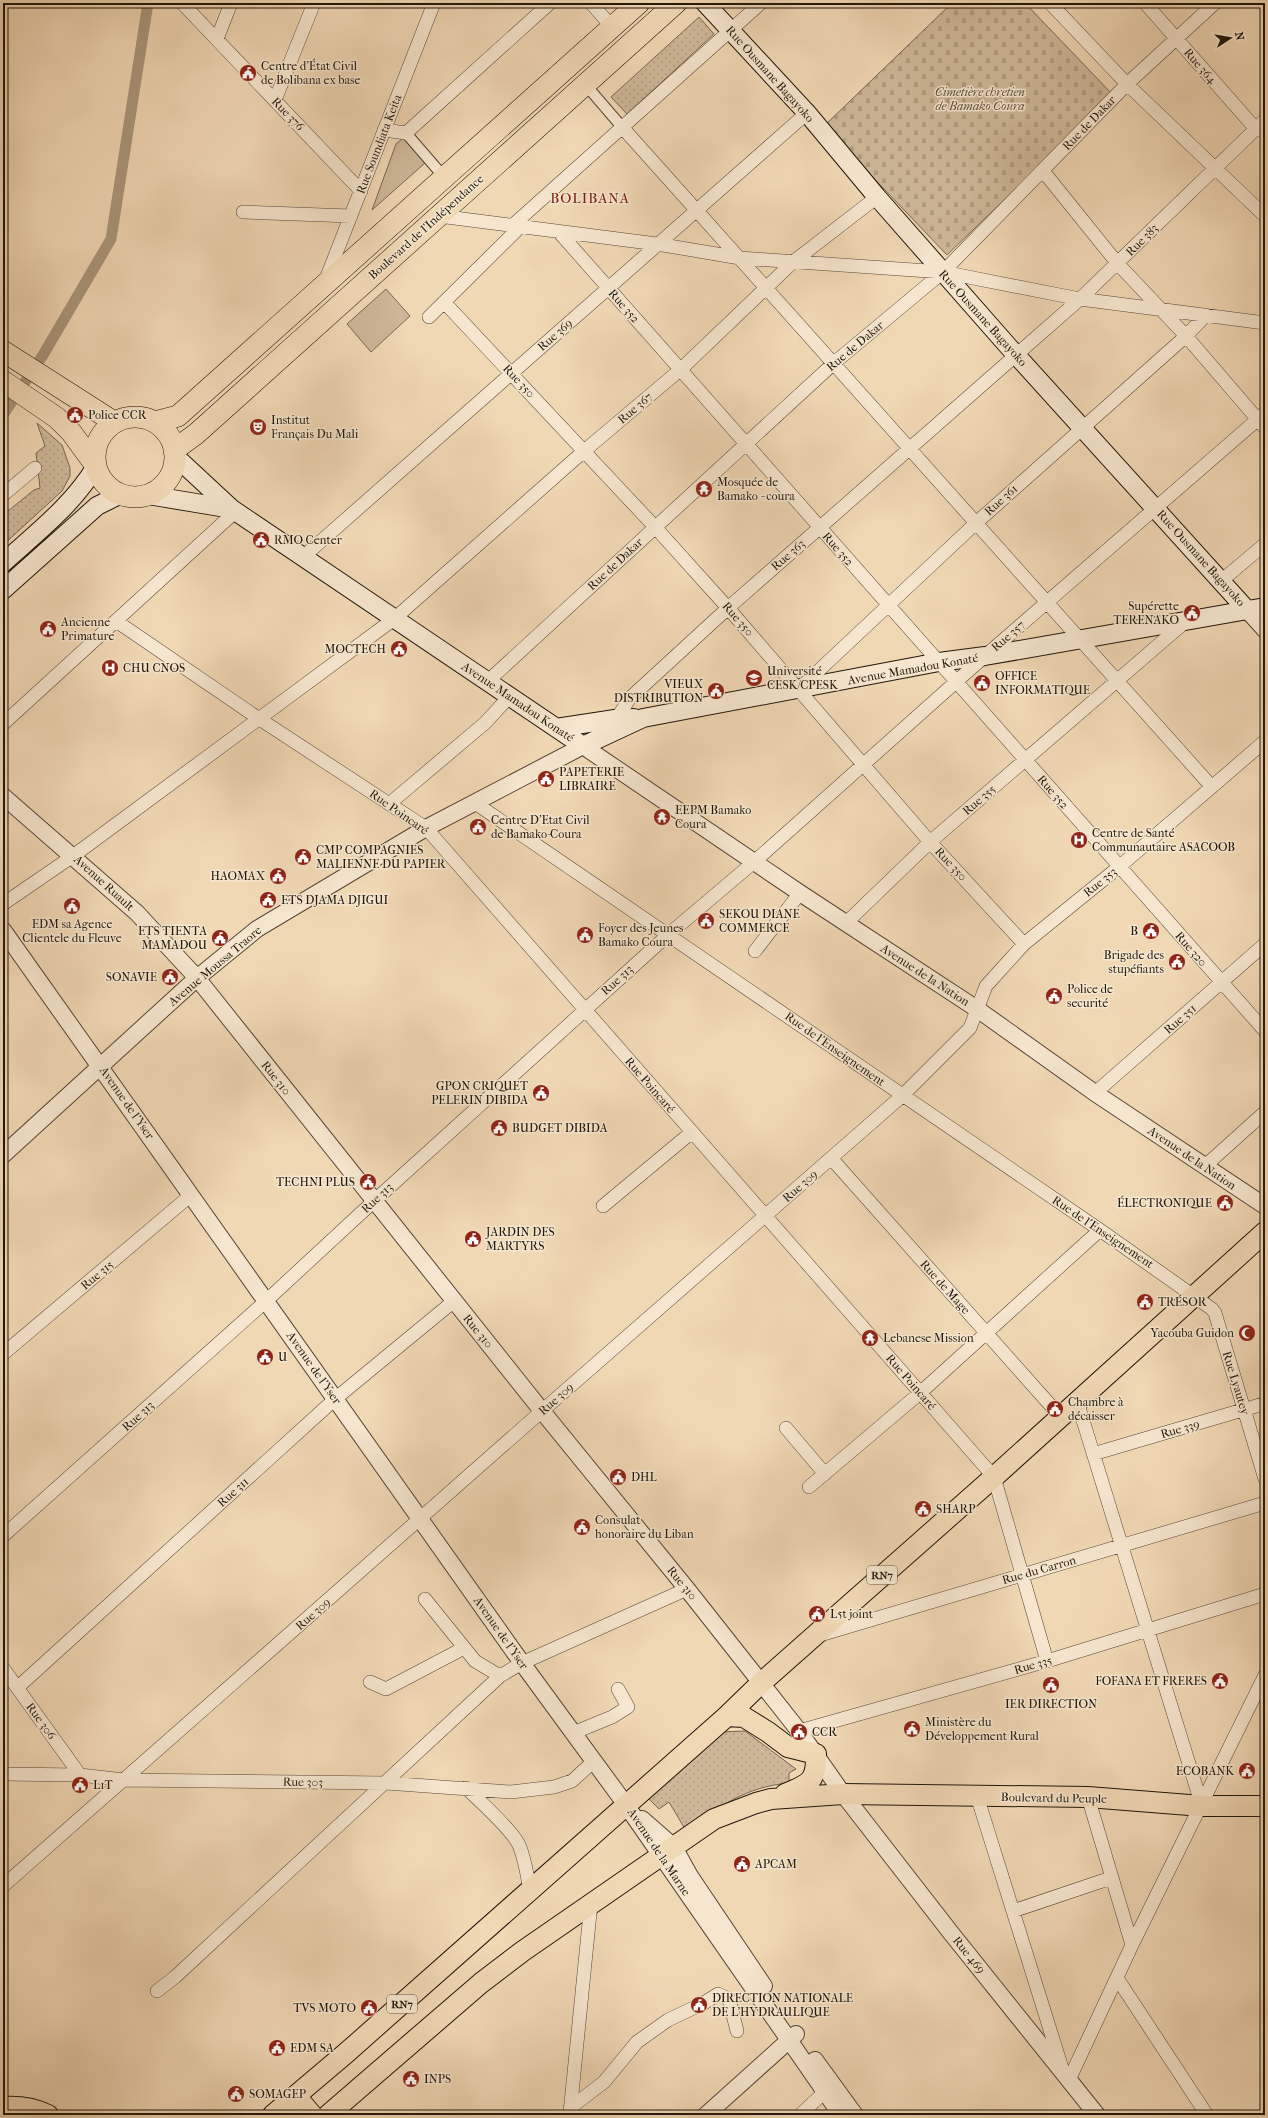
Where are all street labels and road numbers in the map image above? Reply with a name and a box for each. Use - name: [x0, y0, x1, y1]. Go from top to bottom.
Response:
- street label: Rue Ousmane Bagayoko: [723, 23, 817, 125]
- street label: Rue 364: [1181, 45, 1220, 87]
- street label: Rue Soundiata Keita: [354, 92, 405, 196]
- street label: Rue de Dakar: [1060, 92, 1119, 153]
- street label: Rue 376: [269, 94, 308, 134]
- street label: Boulevard de l'Indépendance: [366, 172, 486, 282]
- street label: Rue 383: [1123, 221, 1161, 259]
- street label: Rue Ousmane Bagayoko: [936, 267, 1030, 369]
- street label: Rue 352: [606, 286, 642, 326]
- street label: Rue 369: [535, 316, 575, 354]
- street label: Rue de Dakar: [824, 317, 887, 374]
- street label: Rue 350: [500, 361, 538, 401]
- street label: Rue 367: [615, 389, 655, 427]
- street label: Rue 361: [982, 482, 1020, 518]
- street label: Rue Ousmane Bagayoko: [1154, 507, 1248, 609]
- street label: Rue 352: [820, 529, 856, 569]
- street label: Rue de Dakar: [585, 534, 646, 593]
- street label: Rue 363: [768, 537, 808, 573]
- street label: Rue 350: [719, 599, 757, 639]
- street label: Rue 357: [988, 618, 1028, 654]
- street label: Avenue Mamadou Konaté: [846, 651, 980, 688]
- street label: Avenue Mamadou Konaté: [458, 659, 577, 745]
- street label: Rue 352: [1035, 772, 1071, 812]
- street label: Rue 355: [960, 782, 998, 818]
- street label: Rue Poincaré: [367, 786, 431, 838]
- street label: Rue 350: [932, 844, 970, 884]
- street label: Avenue Ruault: [70, 852, 138, 914]
- street label: Rue 353: [1081, 864, 1120, 900]
- street label: Avenue Moussa Traore: [165, 923, 264, 1010]
- street label: Rue 320: [1172, 929, 1210, 969]
- street label: Avenue de la Nation: [877, 941, 972, 1009]
- street label: Rue 313: [598, 962, 636, 998]
- street label: Rue 351: [1161, 1001, 1199, 1037]
- street label: Rue de l'Enseignement: [782, 1009, 888, 1089]
- street label: Rue Poincaré: [622, 1054, 678, 1116]
- street label: Rue 310: [258, 1058, 294, 1098]
- street label: Avenue de l'Yser: [96, 1063, 158, 1143]
- street label: Avenue de la Nation: [1145, 1123, 1239, 1193]
- street label: Rue 309: [780, 1167, 820, 1205]
- street label: Rue 313: [358, 1180, 396, 1216]
- street label: Rue de l'Enseignement: [1050, 1193, 1157, 1272]
- street label: Rue 315: [78, 1257, 116, 1293]
- street label: Rue de Mage: [917, 1257, 973, 1317]
- street label: Rue 310: [460, 1311, 496, 1351]
- street label: Avenue de l'Yser: [283, 1328, 345, 1408]
- street label: Rue Lyautey: [1220, 1350, 1252, 1417]
- street label: Rue Poincaré: [883, 1351, 939, 1413]
- street label: Rue 309: [536, 1380, 576, 1418]
- street label: Rue 313: [119, 1398, 157, 1434]
- street label: Rue 339: [1159, 1417, 1201, 1441]
- street label: Rue 311: [214, 1474, 252, 1510]
- street label: Rue du Carron: [1000, 1553, 1078, 1587]
- street label: Rue 310: [664, 1563, 700, 1603]
- road number: RN7: [867, 1566, 897, 1584]
- street label: Avenue de l'Yser: [470, 1593, 532, 1673]
- street label: Rue 309: [293, 1595, 333, 1633]
- street label: Rue 335: [1012, 1653, 1054, 1677]
- street label: Rue 306: [23, 1700, 59, 1742]
- street label: Rue 303: [283, 1775, 323, 1789]
- street label: Boulevard du Peuple: [1001, 1790, 1107, 1806]
- street label: Avenue de la Marne: [624, 1805, 693, 1898]
- street label: Rue 469: [950, 1934, 988, 1976]
- road number: RN7: [387, 1995, 417, 2013]

